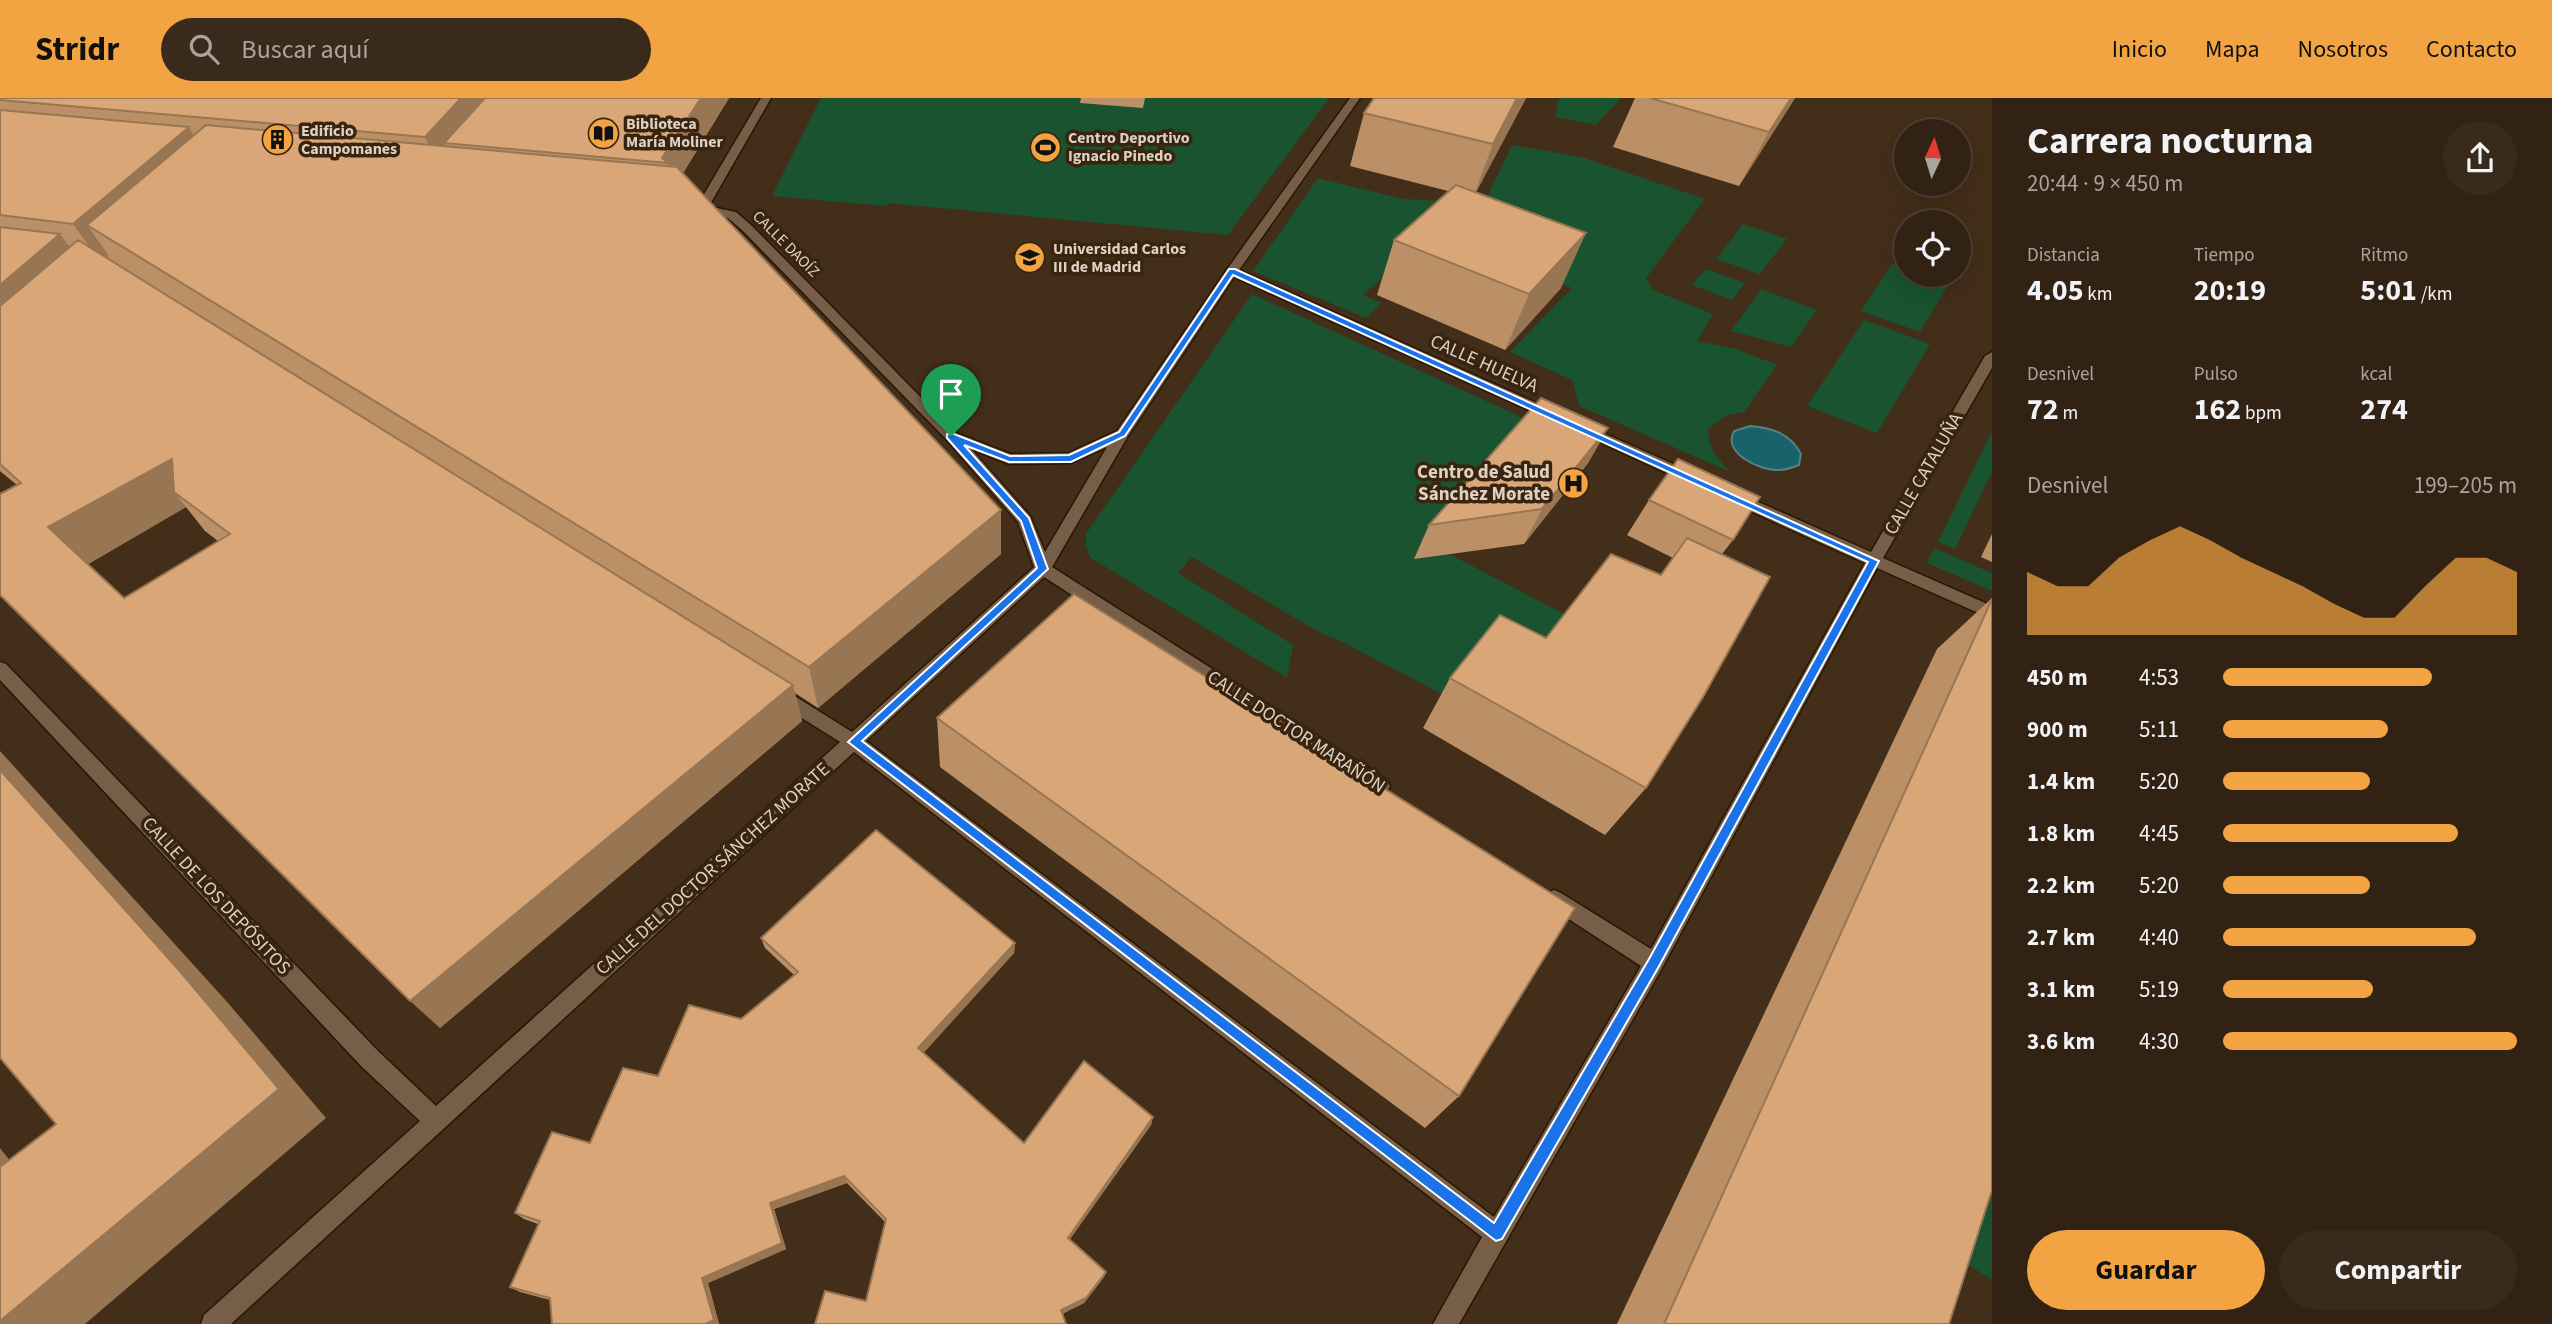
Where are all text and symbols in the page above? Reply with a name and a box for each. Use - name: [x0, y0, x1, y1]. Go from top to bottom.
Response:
- search box: [161, 18, 651, 81]
- text: Stridr: [35, 26, 119, 73]
- icon: search: [185, 30, 223, 68]
- text: Buscar aquí: [241, 31, 369, 68]
- text: Inicio: [2112, 32, 2167, 67]
- text: Mapa: [2205, 32, 2260, 67]
- text: Nosotros: [2298, 32, 2388, 67]
- text: Contacto: [2426, 32, 2517, 67]
- place label: Biblioteca María Moliner: [626, 113, 724, 153]
- text: Carrera nocturna: [2027, 114, 2314, 168]
- library icon: Biblioteca María Moliner: [586, 116, 620, 150]
- north arrow: [1894, 119, 1970, 196]
- map controls: [1894, 119, 1971, 287]
- place label: Edificio Campomanes: [301, 120, 397, 160]
- button: share: [2443, 121, 2517, 195]
- building icon: Edificio Campomanes: [261, 123, 295, 157]
- place label: Centro Deportivo Ignacio Pinedo: [1068, 127, 1190, 167]
- sports icon: Centro Deportivo Ignacio Pinedo: [1028, 130, 1062, 164]
- text: 20:44 · 9 × 450 m: [2027, 167, 2183, 200]
- street label: CALLE DAOÍZ: [748, 206, 824, 282]
- button: locate: [1894, 210, 1971, 287]
- place label: Universidad Carlos III de Madrid: [1053, 238, 1186, 278]
- school or university icon: Universidad Carlos III de Madrid: [1013, 241, 1047, 275]
- text: Distancia: [2027, 242, 2100, 269]
- text: Tiempo: [2194, 242, 2255, 269]
- text: Ritmo: [2360, 242, 2408, 269]
- text: 4.05: [2027, 269, 2084, 312]
- text: 20:19: [2194, 269, 2266, 312]
- text: 5:01: [2360, 269, 2417, 312]
- text: km: [2084, 281, 2113, 308]
- text: /km: [2417, 281, 2452, 308]
- street label: CALLE HUELVA: [1426, 328, 1543, 400]
- text: Desnivel: [2027, 361, 2094, 388]
- text: Pulso: [2194, 361, 2238, 388]
- text: kcal: [2360, 361, 2392, 388]
- pin: [921, 364, 981, 436]
- icon: arrive: [932, 375, 970, 413]
- text: 72: [2027, 388, 2059, 431]
- text: 162: [2194, 388, 2241, 431]
- text: 274: [2360, 388, 2408, 431]
- text: m: [2059, 400, 2078, 427]
- text: bpm: [2241, 400, 2282, 427]
- street label: CALLE CATALUÑA: [1878, 407, 1970, 540]
- place label: Centro de Salud Sánchez Morate: [1417, 459, 1550, 508]
- hospital icon: Centro de Salud Sánchez Morate: [1556, 466, 1590, 500]
- text: Desnivel: [2027, 469, 2108, 502]
- text: 199–205 m: [2414, 469, 2517, 502]
- text: 450 m: [2027, 661, 2088, 694]
- text: 4:53: [2139, 661, 2179, 694]
- street label: CALLE DOCTOR MARAÑÓN: [1202, 664, 1390, 800]
- text: 900 m: [2027, 713, 2088, 746]
- text: 5:11: [2139, 713, 2179, 746]
- street label: CALLE DEL DOCTOR SÁNCHEZ MORATE: [590, 756, 836, 982]
- text: 1.4 km: [2027, 765, 2095, 798]
- text: 5:20: [2139, 765, 2179, 798]
- street label: CALLE DE LOS DEPÓSITOS: [136, 811, 296, 981]
- text: 1.8 km: [2027, 817, 2095, 850]
- text: 4:45: [2139, 817, 2179, 850]
- text: 2.2 km: [2027, 869, 2095, 902]
- text: 5:20: [2139, 869, 2179, 902]
- text: 2.7 km: [2027, 921, 2095, 954]
- text: 4:40: [2139, 921, 2179, 954]
- text: 3.1 km: [2027, 973, 2095, 1006]
- text: 5:19: [2139, 973, 2179, 1006]
- text: 3.6 km: [2027, 1025, 2095, 1058]
- text: 4:30: [2139, 1025, 2179, 1058]
- button: Guardar: [2027, 1230, 2265, 1310]
- button: Compartir: [2279, 1230, 2517, 1310]

